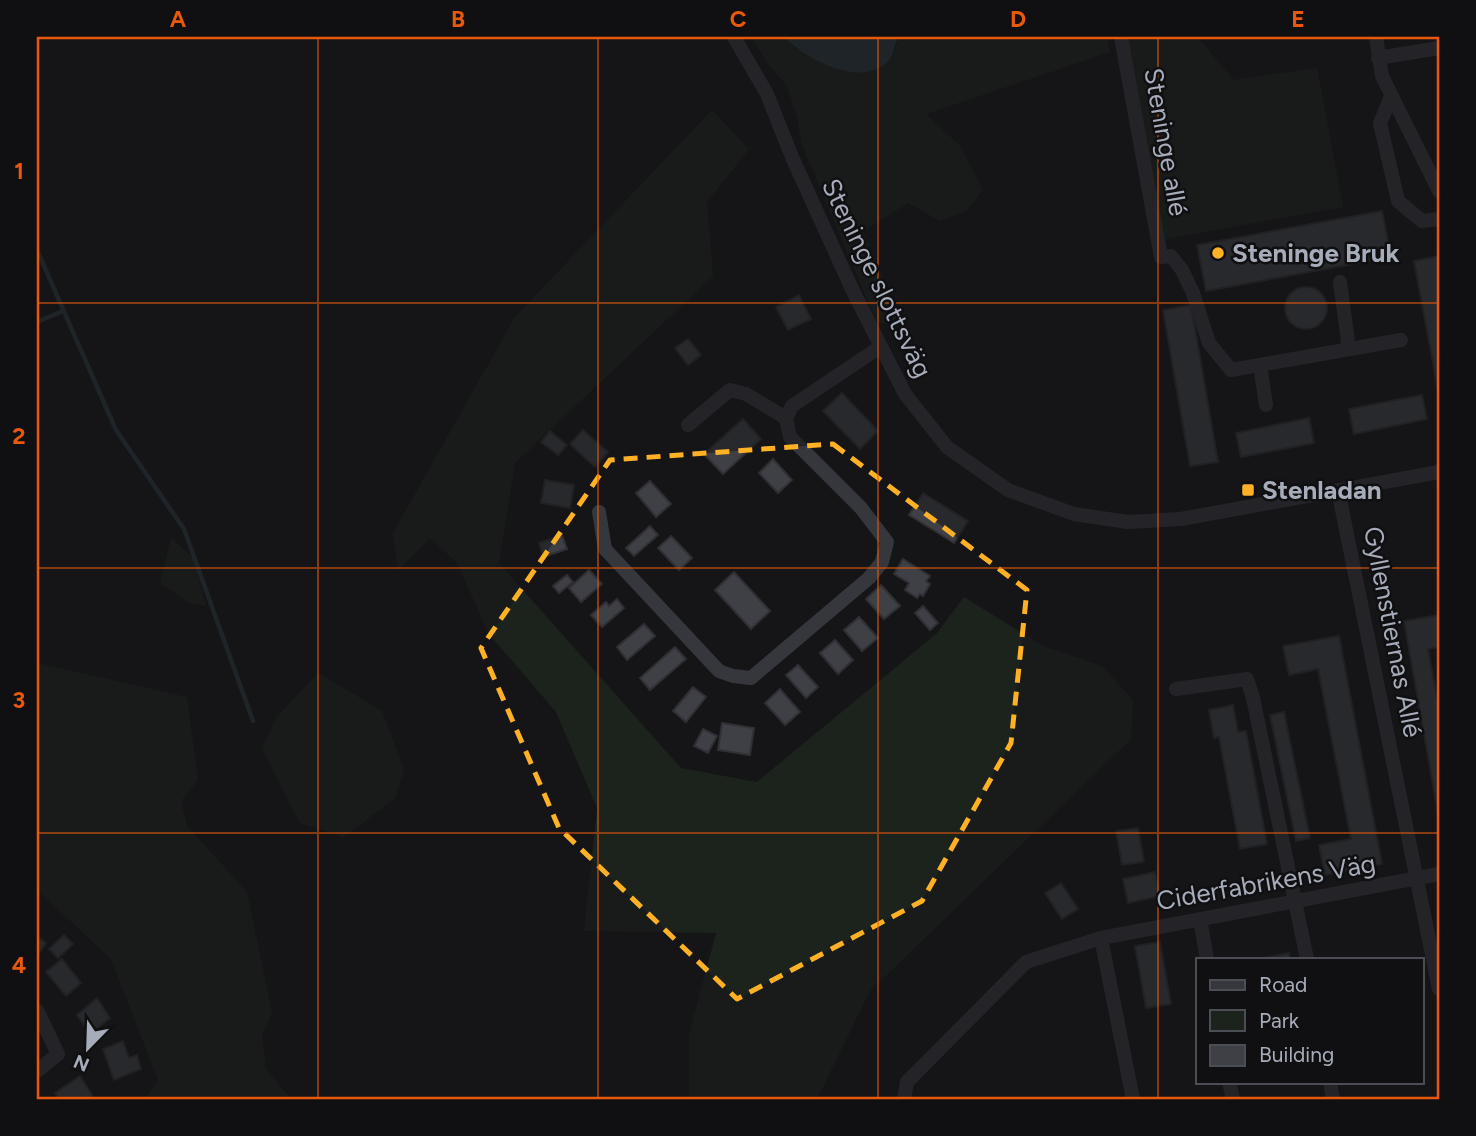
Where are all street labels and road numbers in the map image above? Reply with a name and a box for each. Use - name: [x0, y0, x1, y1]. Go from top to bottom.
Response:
- street label: Steninge allé: [1137, 65, 1195, 219]
- street label: Steninge slottsväg: [815, 173, 939, 383]
- street label: Gyllenstiernas Allé: [1357, 524, 1429, 740]
- street label: Ciderfabrikens Väg: [1154, 847, 1378, 917]

